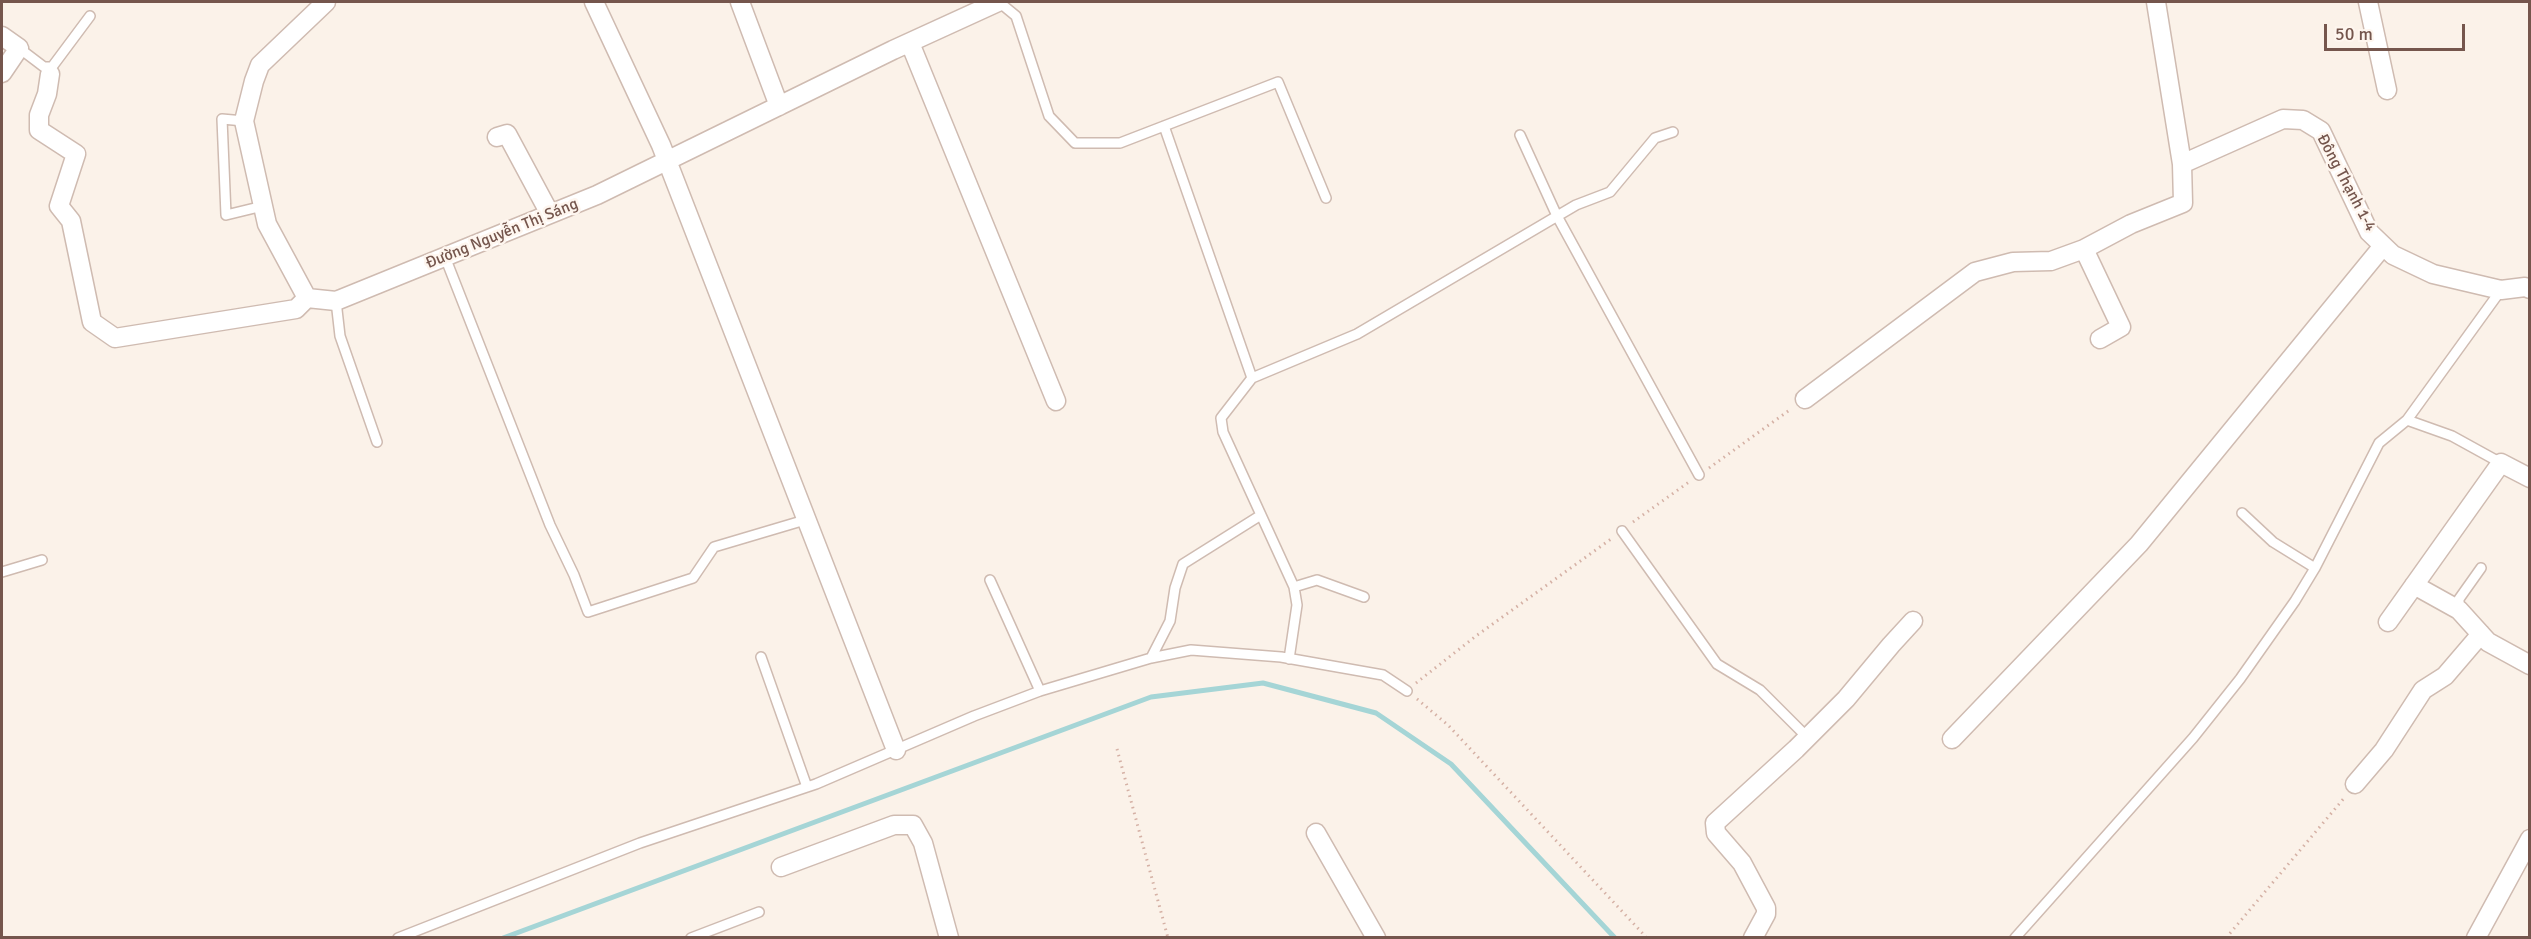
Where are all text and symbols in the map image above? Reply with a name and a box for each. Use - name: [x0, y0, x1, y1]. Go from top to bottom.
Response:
- scale bar: [2327, 12, 2468, 50]
- text: 50 m: [2335, 23, 2373, 45]
- street label: Đông Thạnh 1-4: [2312, 131, 2380, 235]
- street label: Đường Nguyễn Thị Sáng: [423, 195, 581, 273]

